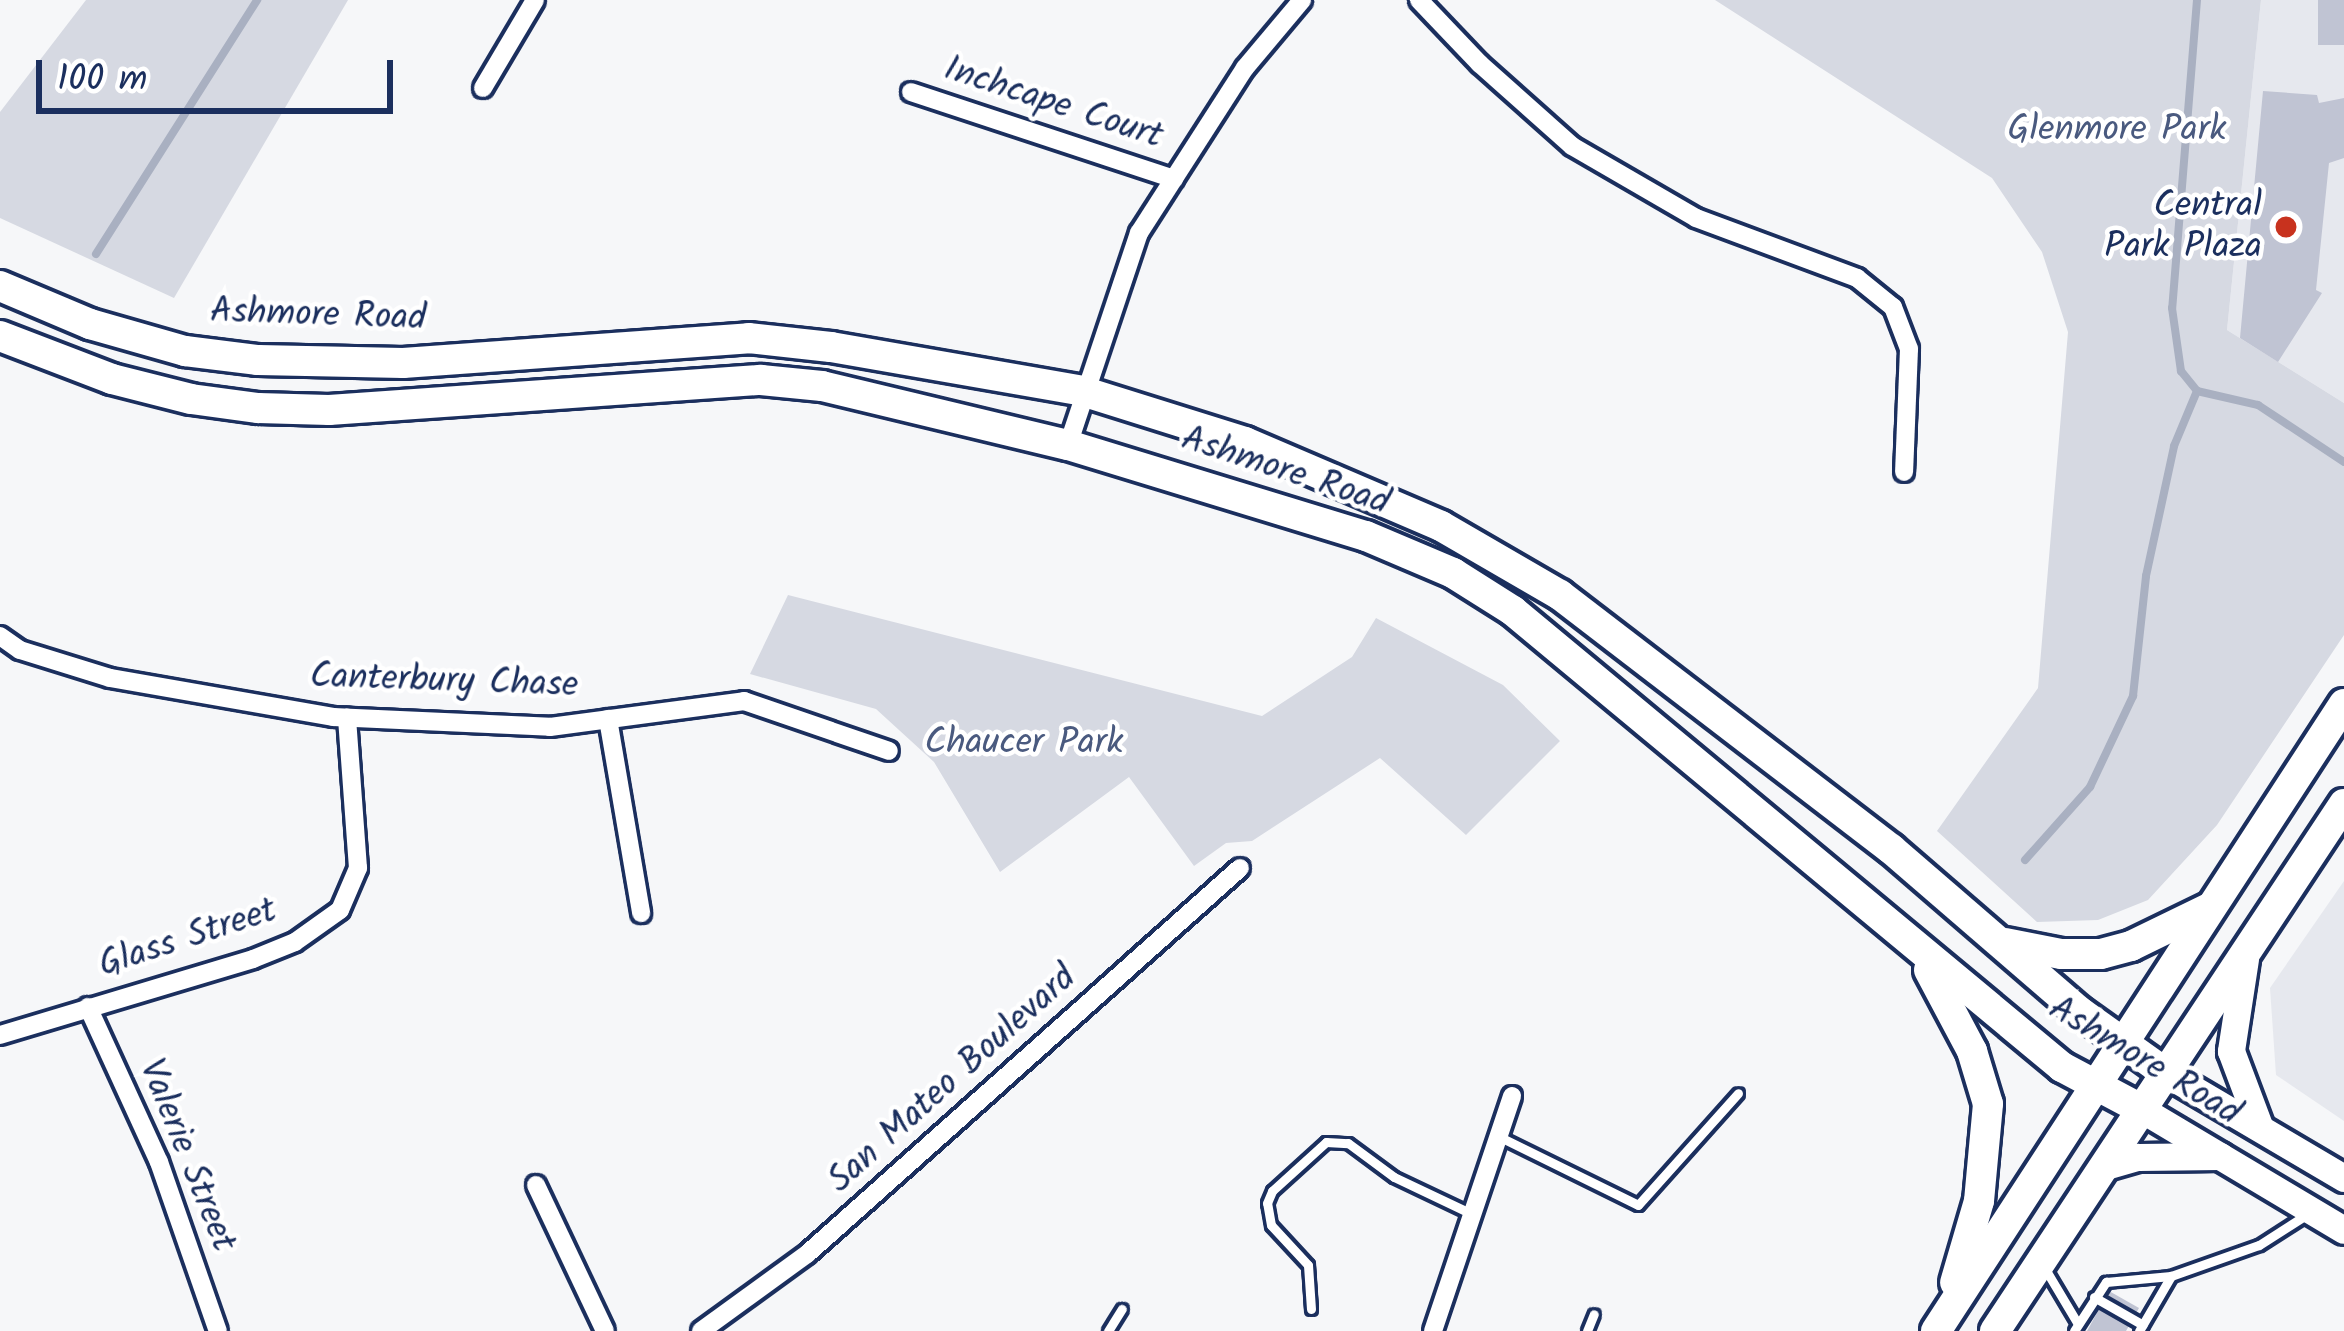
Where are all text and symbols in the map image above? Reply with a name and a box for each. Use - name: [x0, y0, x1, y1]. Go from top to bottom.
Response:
- scale bar: [42, 36, 399, 110]
- street label: Inchcape Court: [938, 48, 1168, 160]
- text: 100 m: [57, 52, 147, 109]
- park label: Glenmore Park: [2008, 109, 2226, 153]
- place label: Central Park Plaza: [2104, 184, 2262, 269]
- marker: Central Park Plaza: [2273, 214, 2299, 240]
- street label: Ashmore Road: [209, 291, 427, 341]
- street label: Ashmore Road: [1176, 418, 1394, 526]
- street label: Canterbury Chase: [309, 656, 579, 708]
- park label: Chaucer Park: [925, 722, 1123, 766]
- street label: Glass Street: [94, 890, 282, 988]
- street label: San Mateo Boulevard: [820, 957, 1086, 1203]
- street label: Ashmore Road: [2040, 988, 2248, 1136]
- street label: Valerie Street: [128, 1054, 244, 1258]

